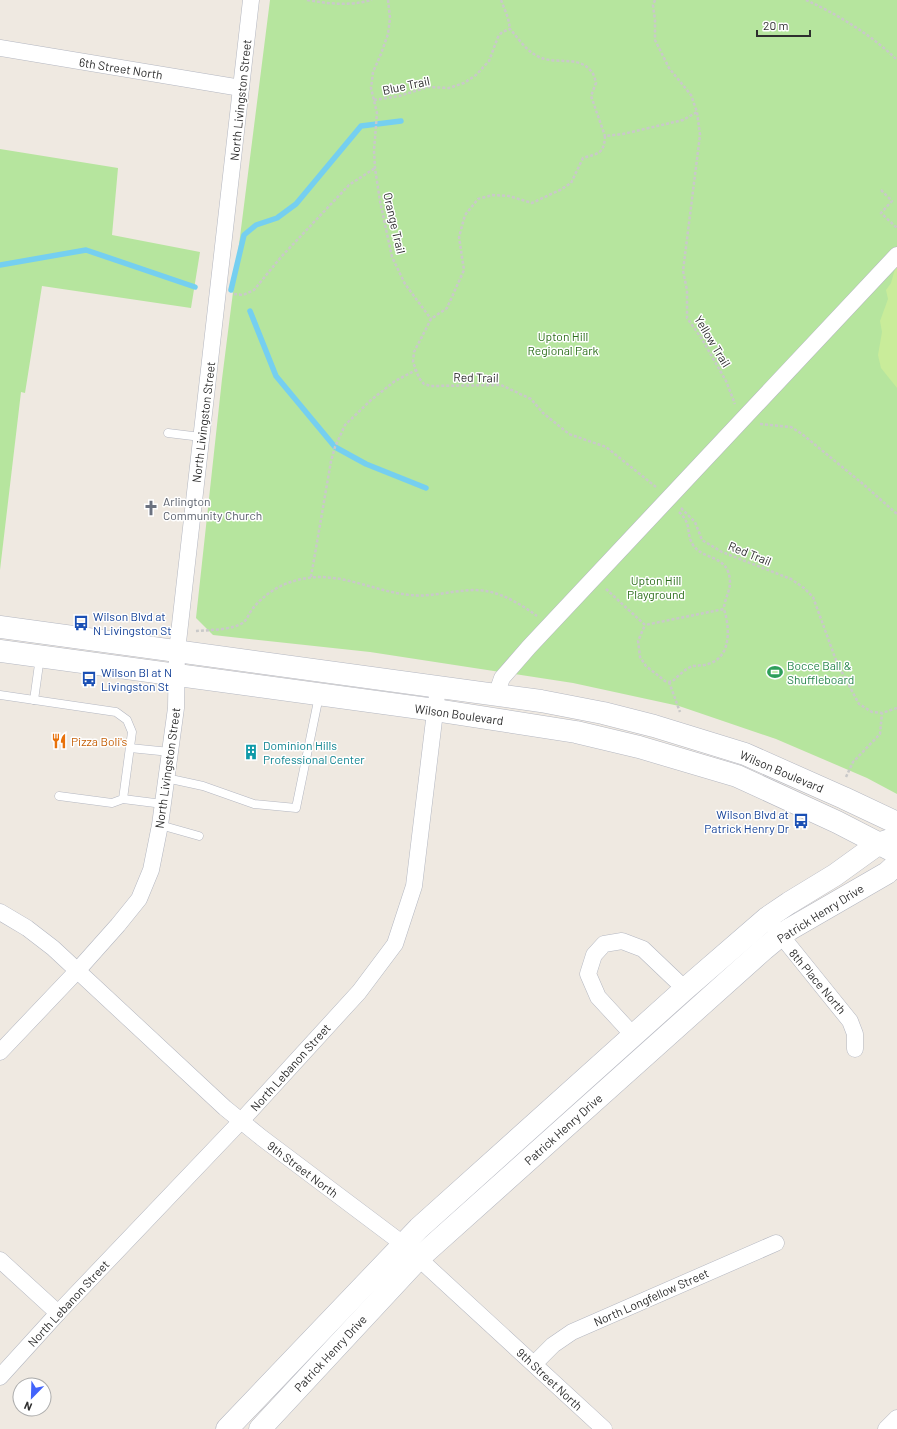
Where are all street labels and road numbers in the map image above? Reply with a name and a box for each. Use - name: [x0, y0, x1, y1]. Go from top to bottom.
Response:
- street label: North Livingston Street: [227, 39, 253, 161]
- street label: 6th Street North: [78, 54, 164, 82]
- street label: Blue Trail: [381, 73, 431, 97]
- street label: Orange Trail: [381, 191, 409, 255]
- street label: Yellow Trail: [692, 313, 734, 369]
- street label: North Livingston Street: [189, 361, 217, 483]
- street label: Red Trail: [453, 370, 499, 384]
- street label: Red Trail: [726, 538, 774, 568]
- street label: Wilson Boulevard: [414, 701, 504, 727]
- street label: North Livingston Street: [152, 707, 182, 829]
- street label: Wilson Boulevard: [738, 747, 826, 795]
- street label: Patrick Henry Drive: [774, 881, 866, 945]
- street label: 8th Place North: [787, 946, 849, 1016]
- street label: North Lebanon Street: [247, 1020, 333, 1114]
- street label: Patrick Henry Drive: [521, 1090, 605, 1168]
- street label: 9th Street North: [265, 1138, 341, 1200]
- street label: North Lebanon Street: [24, 1257, 112, 1349]
- street label: North Longfellow Street: [591, 1265, 711, 1329]
- street label: Patrick Henry Drive: [291, 1312, 369, 1394]
- street label: 9th Street North: [514, 1345, 586, 1413]

